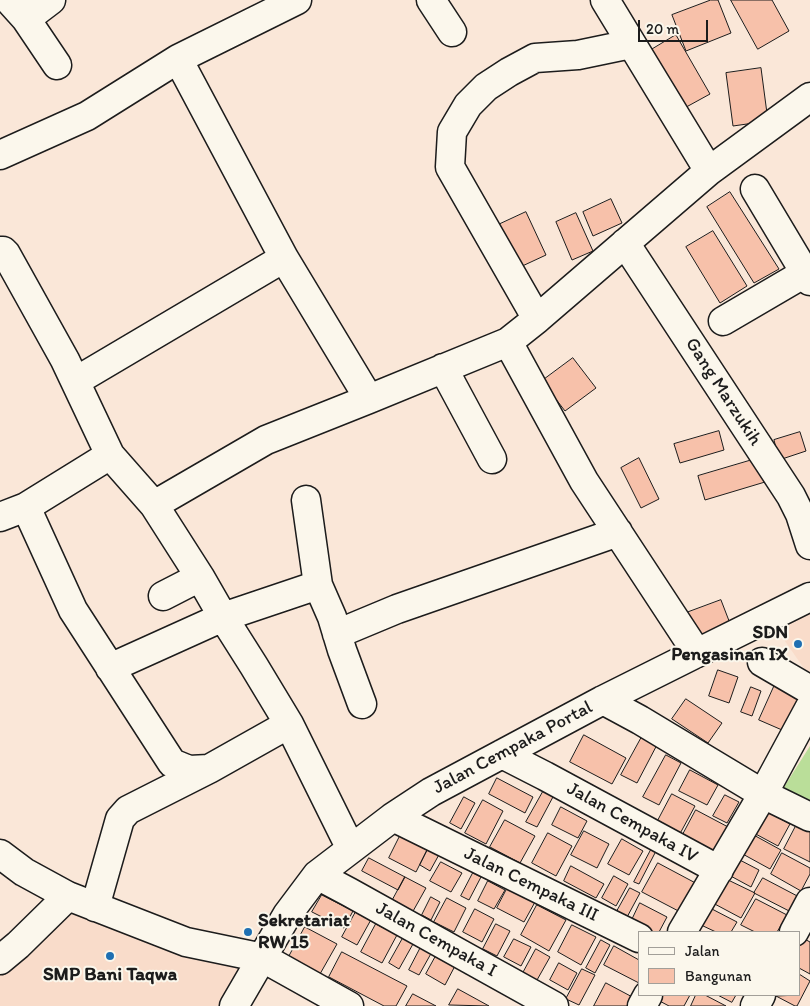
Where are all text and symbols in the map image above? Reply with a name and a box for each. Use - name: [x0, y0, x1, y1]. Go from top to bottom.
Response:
- scale bar: [640, 10, 710, 42]
- text: 20 m: [646, 20, 679, 38]
- street label: Gang Marzukih: [680, 334, 766, 450]
- place label: SDN Pengasinan IX: [671, 622, 788, 666]
- marker: SDN Pengasinan IX: [792, 638, 804, 650]
- street label: Jalan Cempaka Portal: [429, 696, 597, 800]
- street label: Jalan Cempaka IV: [563, 778, 701, 868]
- street label: Jalan Cempaka III: [460, 843, 602, 927]
- street label: Jalan Cempaka I: [371, 897, 501, 983]
- place label: Sekretariat RW 15: [258, 910, 350, 954]
- marker: Sekretariat RW 15: [242, 926, 254, 938]
- legend: [638, 931, 800, 996]
- text: Jalan: [685, 942, 719, 960]
- marker: SMP Bani Taqwa: [104, 950, 116, 962]
- place label: SMP Bani Taqwa: [43, 964, 177, 986]
- text: Bangunan: [685, 967, 752, 985]

